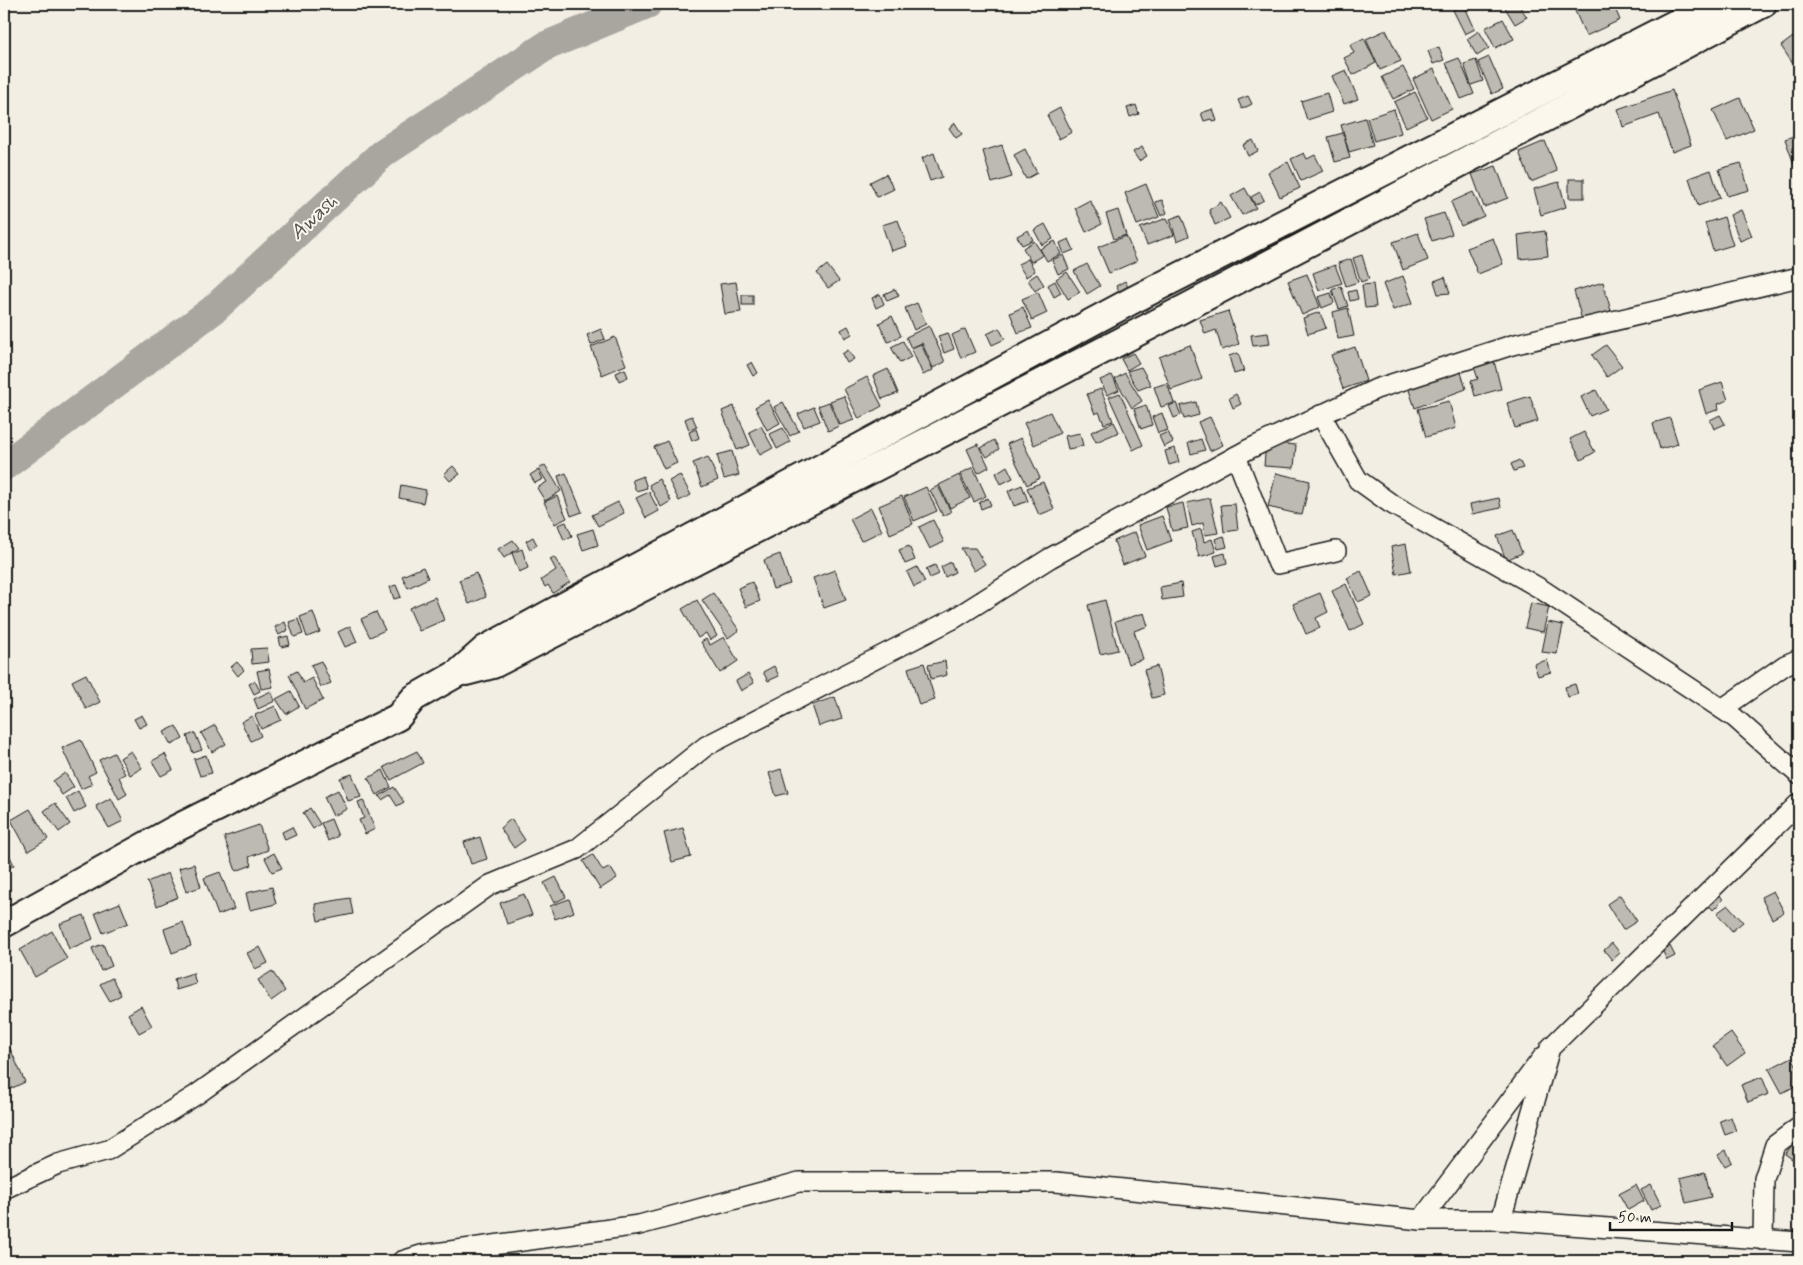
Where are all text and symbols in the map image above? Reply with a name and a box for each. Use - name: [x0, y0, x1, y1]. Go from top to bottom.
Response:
- water label: Awash: [284, 188, 344, 246]
- scale bar: [1610, 1200, 1733, 1232]
- text: 50 m: [1618, 1208, 1652, 1228]

